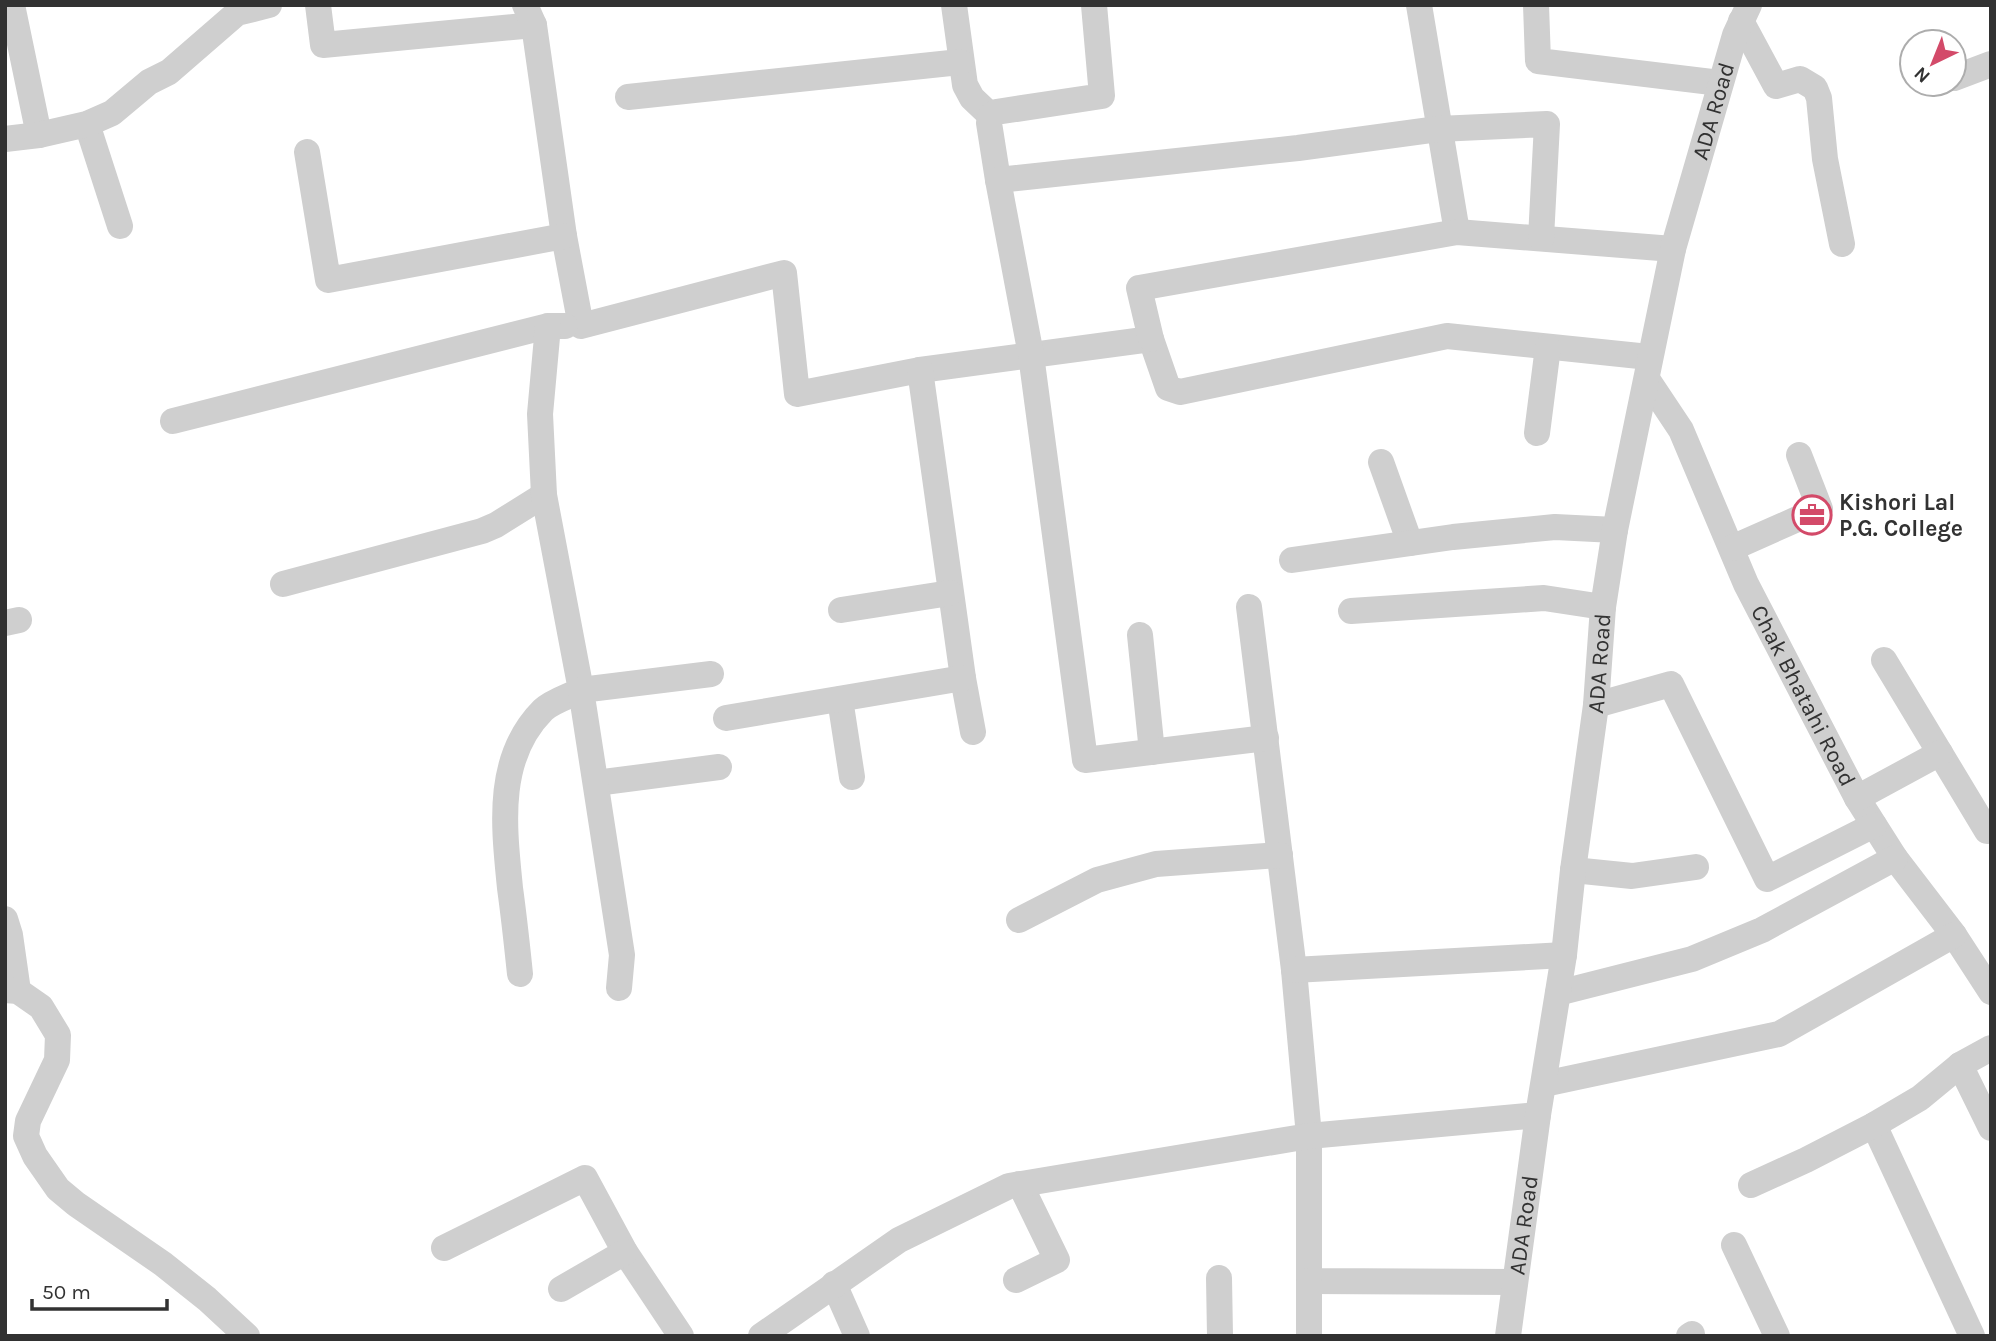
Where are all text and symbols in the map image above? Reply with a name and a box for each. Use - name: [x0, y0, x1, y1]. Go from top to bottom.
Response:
- north arrow: [1898, 28, 1968, 98]
- street label: ADA Road: [1687, 59, 1740, 163]
- text: N: [1910, 62, 1935, 87]
- place label: Kishori Lal P.G. College: [1839, 489, 1963, 542]
- office icon: Kishori Lal P.G. College: [1791, 494, 1833, 536]
- street label: Chak Bhatahi Road: [1745, 600, 1862, 791]
- street label: ADA Road: [1582, 612, 1617, 715]
- street label: ADA Road: [1503, 1174, 1544, 1276]
- scale bar: [32, 1268, 166, 1312]
- text: 50 m: [42, 1280, 91, 1304]

